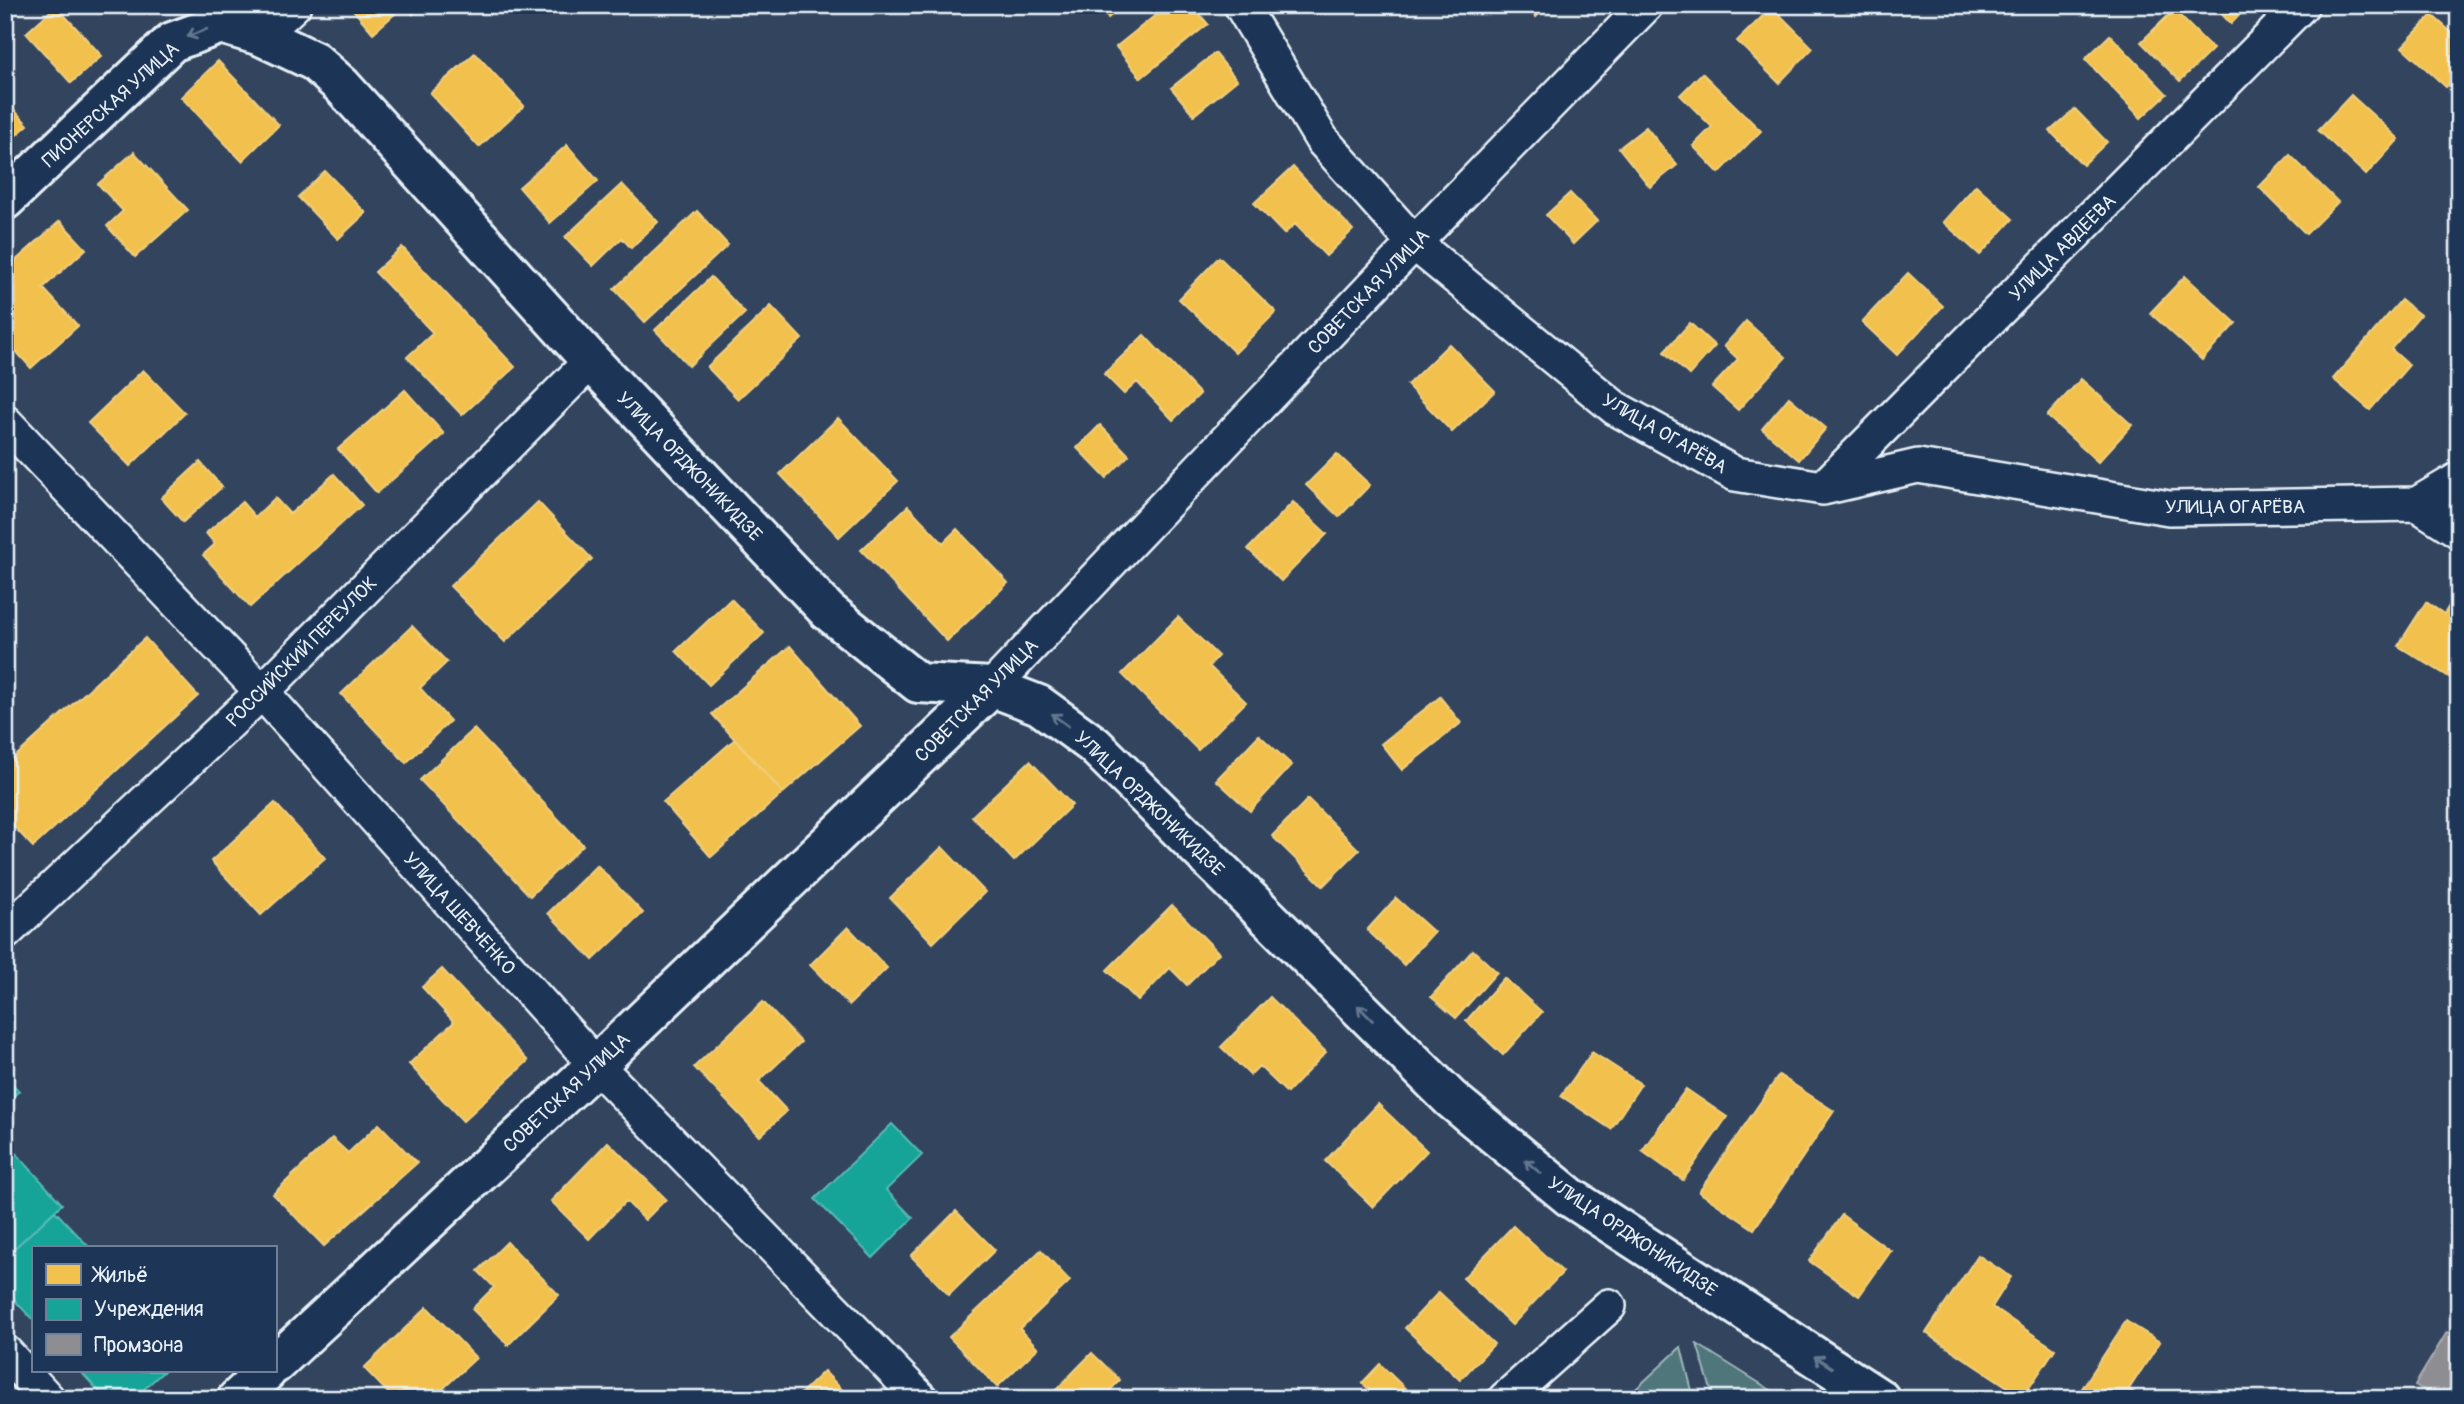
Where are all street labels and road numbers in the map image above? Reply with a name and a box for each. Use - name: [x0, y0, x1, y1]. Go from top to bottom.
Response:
- street label: ПИОНЕРСКАЯ УЛИЦА: [37, 37, 184, 173]
- street label: УЛИЦА АВДЕЕВА: [2004, 189, 2121, 306]
- street label: СОВЕТСКАЯ УЛИЦА: [1303, 224, 1435, 359]
- street label: УЛИЦА ОРДЖОНИКИДЗЕ: [612, 387, 767, 547]
- street label: УЛИЦА ОГАРЁВА: [1598, 388, 1731, 479]
- street label: УЛИЦА ОГАРЁВА: [2165, 495, 2305, 519]
- street label: РОССИЙСКИЙ ПЕРЕУЛОК: [221, 571, 382, 732]
- street label: СОВЕТСКАЯ УЛИЦА: [910, 634, 1044, 768]
- street label: УЛИЦА ОРДЖОНИКИДЗЕ: [1069, 726, 1229, 882]
- street label: УЛИЦА ШЕВЧЕНКО: [398, 847, 521, 980]
- street label: СОВЕТСКАЯ УЛИЦА: [498, 1028, 635, 1158]
- street label: УЛИЦА ОРДЖОНИКИДЗЕ: [1543, 1171, 1722, 1302]

